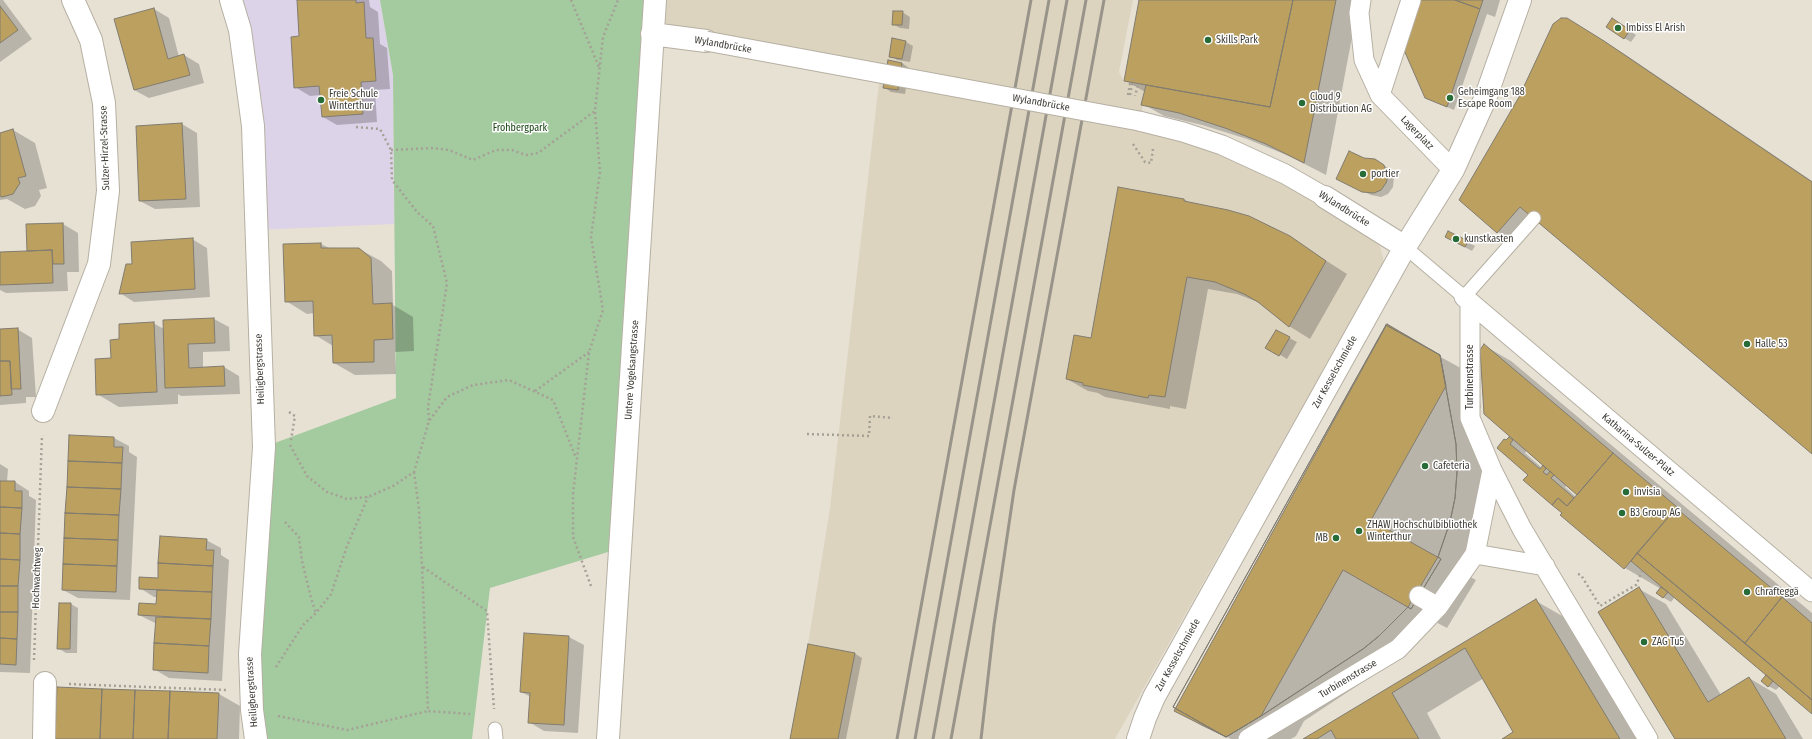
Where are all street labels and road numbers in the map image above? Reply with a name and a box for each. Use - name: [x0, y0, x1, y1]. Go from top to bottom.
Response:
- street label: Wylandbrücke: [693, 34, 753, 56]
- street label: Wylandbrücke: [1011, 92, 1071, 114]
- street label: Sulzer-Hirzel-Strasse: [98, 105, 112, 191]
- street label: Lagerplatz: [1398, 114, 1436, 152]
- street label: Wylandbrücke: [1316, 189, 1372, 229]
- street label: Untere Vogelsangstrasse: [623, 320, 641, 420]
- street label: Heiligbergstrasse: [253, 334, 267, 404]
- street label: Zur Kesselschmiede: [1310, 334, 1360, 410]
- street label: Turbinenstrasse: [1464, 344, 1476, 410]
- street label: Katharina-Sulzer-Platz: [1599, 411, 1677, 479]
- street label: Hochwachtweg: [30, 547, 44, 609]
- street label: Zur Kesselschmiede: [1153, 617, 1203, 693]
- street label: Heiligbergstrasse: [244, 656, 260, 728]
- street label: Turbinenstrasse: [1317, 657, 1379, 701]

